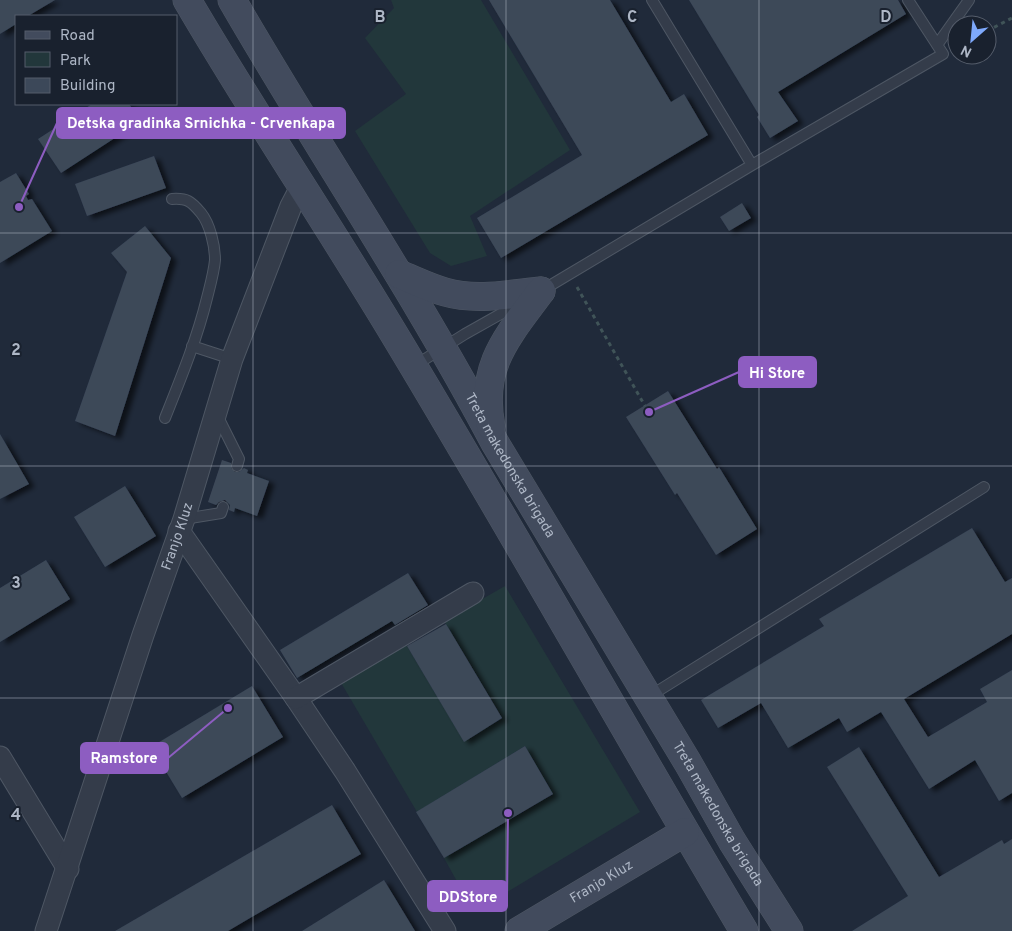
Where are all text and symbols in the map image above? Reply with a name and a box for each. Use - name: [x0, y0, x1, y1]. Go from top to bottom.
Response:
- text: B: [374, 8, 386, 28]
- text: C: [627, 8, 637, 28]
- text: D: [880, 8, 892, 28]
- legend: [15, 15, 178, 105]
- north arrow: [947, 15, 997, 65]
- text: Road: [60, 27, 95, 46]
- text: N: [958, 40, 975, 60]
- text: Park: [60, 52, 91, 71]
- text: Building: [60, 77, 115, 96]
- callout: Detska gradinka Srnichka - Crvenkapa: [57, 108, 345, 138]
- text: Detska gradinka Srnichka - Crvenkapa: [67, 115, 335, 134]
- text: 2: [11, 341, 21, 361]
- callout: Hi Store: [739, 357, 816, 387]
- text: Hi Store: [749, 365, 805, 384]
- street label: Treta makedonska brigada: [461, 390, 559, 541]
- street label: Franjo Kluz: [158, 501, 197, 572]
- text: 3: [11, 574, 21, 594]
- street label: Treta makedonska brigada: [669, 739, 767, 889]
- callout: Ramstore: [81, 743, 168, 773]
- text: Ramstore: [90, 750, 158, 769]
- text: 4: [11, 806, 21, 826]
- street label: Franjo Kluz: [567, 856, 636, 907]
- callout: DDStore: [428, 881, 507, 911]
- text: DDStore: [439, 889, 497, 908]

